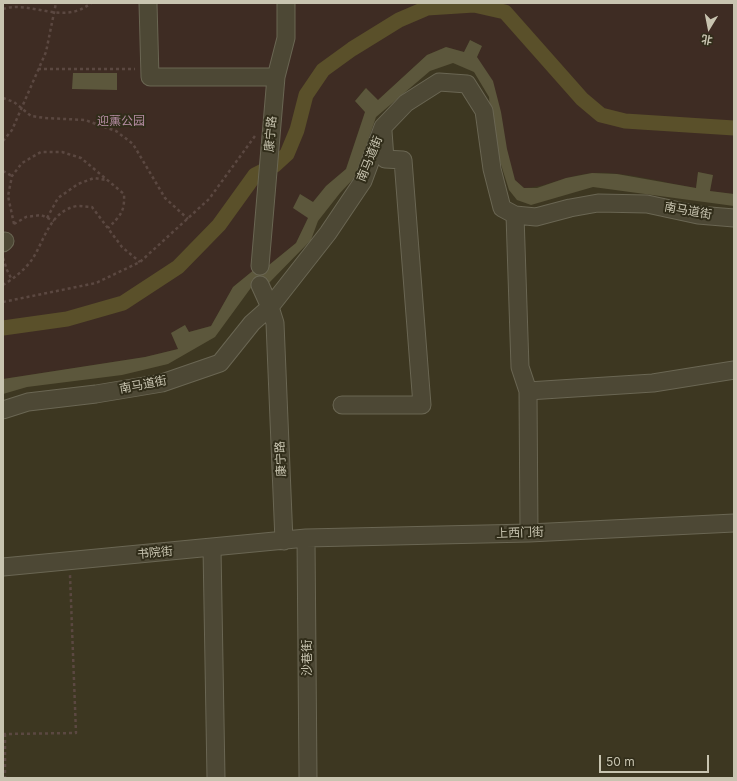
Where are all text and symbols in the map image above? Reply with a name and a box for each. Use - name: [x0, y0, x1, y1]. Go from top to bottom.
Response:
- north arrow: [689, 8, 729, 48]
- text: 北: [700, 32, 714, 48]
- park label: 迎薰公园: [97, 114, 145, 128]
- street label: 康宁路: [262, 115, 280, 153]
- street label: 南马道街: [354, 134, 386, 184]
- street label: 南马道街: [663, 200, 713, 222]
- street label: 南马道街: [118, 373, 168, 397]
- street label: 康宁路: [273, 441, 289, 477]
- street label: 上西门街: [496, 525, 544, 541]
- street label: 书院街: [136, 544, 174, 562]
- street label: 沙巷街: [300, 640, 314, 676]
- scale bar: [601, 747, 711, 773]
- text: 50 m: [606, 754, 635, 769]

